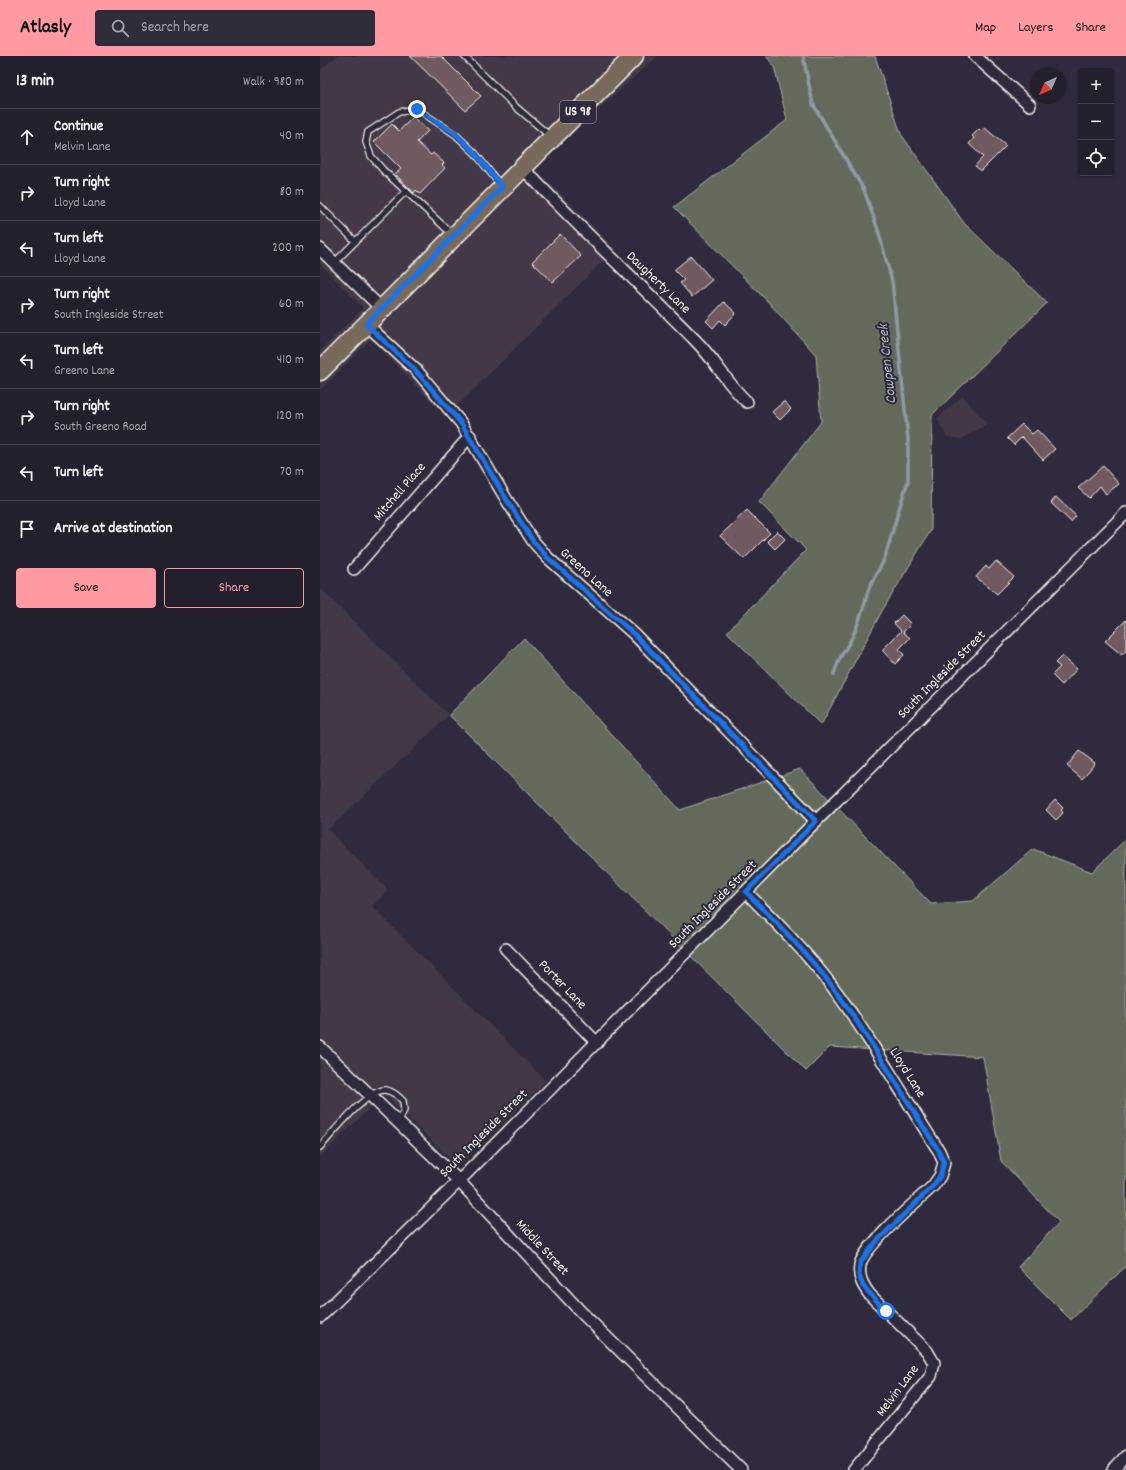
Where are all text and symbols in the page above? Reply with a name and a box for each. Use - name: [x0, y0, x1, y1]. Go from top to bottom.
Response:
- search box: [95, 10, 375, 46]
- text: Atlasly: [20, 15, 71, 42]
- icon: search: [109, 17, 131, 39]
- text: Search here: [141, 17, 209, 39]
- text: Map: [975, 18, 996, 38]
- text: Layers: [1018, 18, 1053, 38]
- text: Share: [1075, 18, 1106, 38]
- north arrow: [1030, 68, 1066, 104]
- map controls: [1078, 68, 1114, 176]
- button: +: [1078, 68, 1114, 104]
- text: 13 min: [16, 70, 54, 94]
- text: Walk · 980 m: [243, 73, 304, 92]
- route end: [408, 100, 426, 118]
- road number: US 98: [560, 101, 596, 123]
- button: −: [1078, 104, 1114, 140]
- text: Continue: [54, 116, 103, 138]
- icon: ahead: [16, 126, 38, 148]
- text: 40 m: [280, 127, 304, 146]
- text: Melvin Lane: [54, 138, 110, 157]
- button: locate: [1078, 140, 1114, 176]
- text: Turn right: [54, 172, 110, 194]
- icon: right: [16, 182, 38, 204]
- text: 80 m: [280, 183, 304, 202]
- text: Lloyd Lane: [54, 194, 106, 213]
- text: Turn left: [54, 228, 103, 250]
- icon: left: [16, 238, 38, 260]
- text: 200 m: [272, 239, 304, 258]
- street label: Daugherty Lane: [621, 247, 695, 319]
- text: Lloyd Lane: [54, 250, 106, 269]
- text: Turn right: [54, 284, 110, 306]
- icon: right: [16, 294, 38, 316]
- text: 60 m: [279, 295, 304, 314]
- text: South Ingleside Street: [54, 306, 164, 325]
- water label: Cowpen Creek: [873, 321, 903, 405]
- text: Turn left: [54, 340, 103, 362]
- icon: left: [16, 350, 38, 372]
- text: 410 m: [277, 351, 304, 370]
- text: Greeno Lane: [54, 362, 115, 381]
- text: Turn right: [54, 396, 110, 418]
- icon: right: [16, 406, 38, 428]
- text: 120 m: [276, 407, 304, 426]
- text: South Greeno Road: [54, 418, 147, 437]
- street label: Mitchell Place: [369, 458, 431, 526]
- icon: left: [16, 462, 38, 484]
- text: Turn left: [54, 462, 103, 484]
- text: 70 m: [280, 463, 304, 482]
- icon: arrive: [16, 518, 38, 540]
- text: Arrive at destination: [54, 518, 172, 540]
- street label: Greeno Lane: [555, 544, 617, 602]
- button: Save: [16, 568, 156, 608]
- button: Share: [164, 568, 304, 608]
- street label: South Ingleside Street: [893, 626, 991, 724]
- street label: South Ingleside Street: [664, 856, 762, 954]
- street label: Porter Lane: [533, 956, 591, 1014]
- street label: Lloyd Lane: [884, 1044, 930, 1102]
- street label: South Ingleside Street: [435, 1085, 533, 1183]
- street label: Middle Street: [511, 1215, 573, 1281]
- route start: [877, 1302, 895, 1320]
- street label: Melvin Lane: [872, 1361, 924, 1421]

